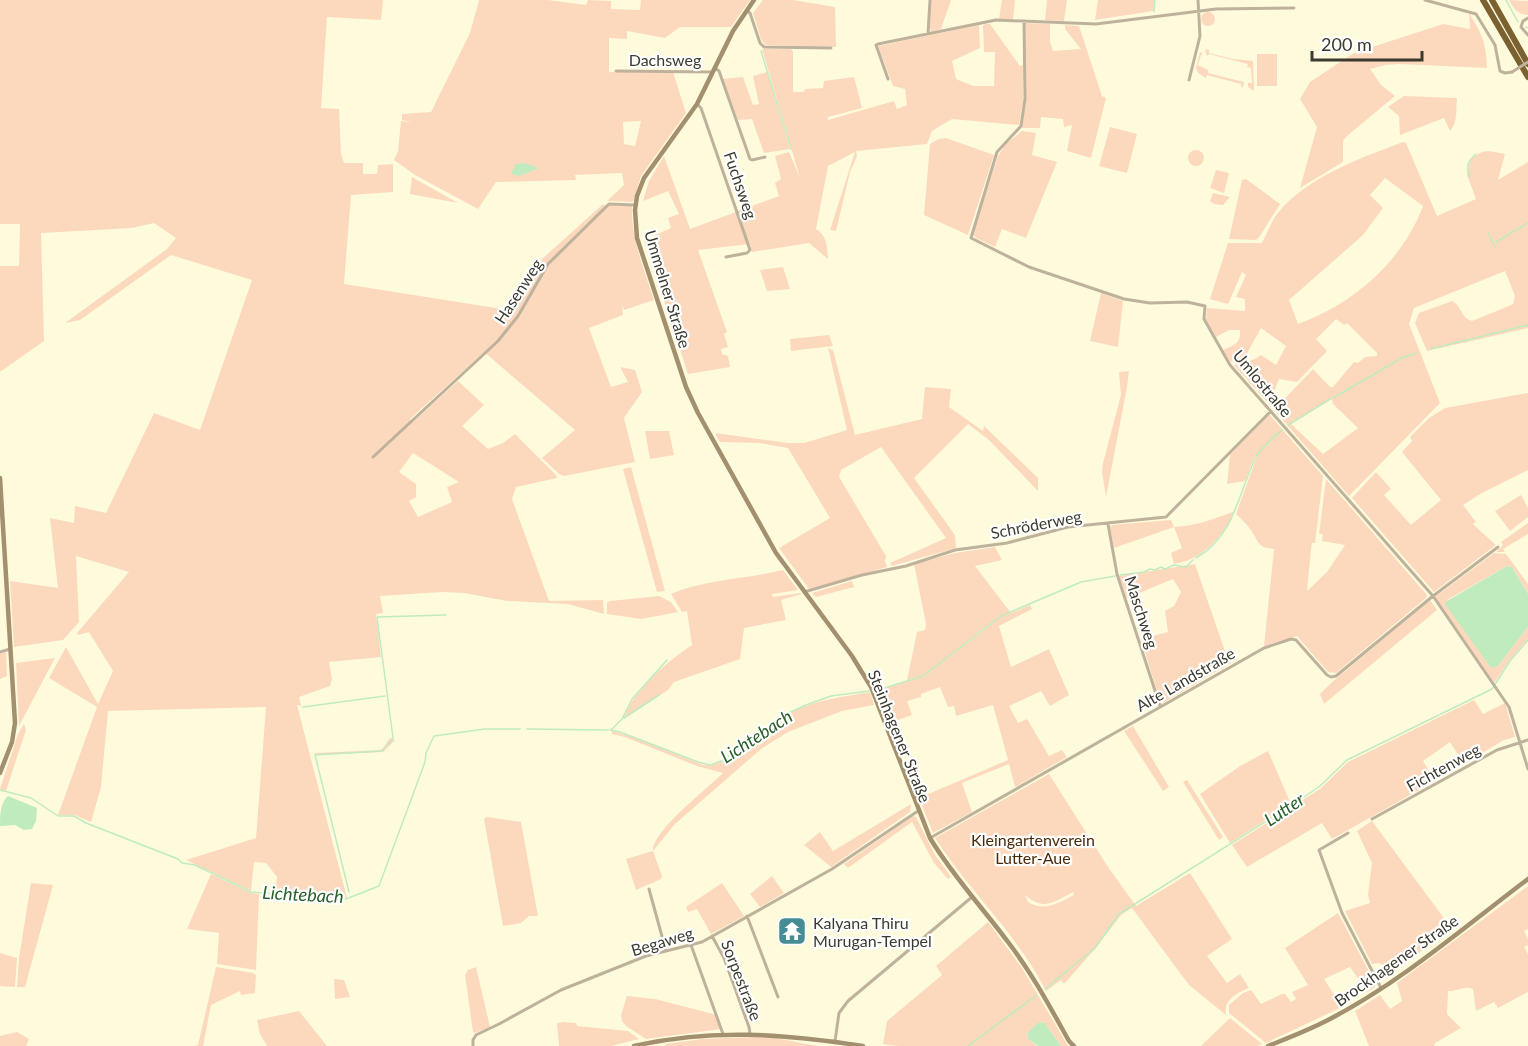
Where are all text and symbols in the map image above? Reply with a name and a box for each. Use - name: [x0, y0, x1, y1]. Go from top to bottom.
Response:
- scale bar: [1312, 24, 1422, 62]
- text: 200 m: [1321, 33, 1372, 55]
- street label: Dachsweg: [629, 50, 701, 69]
- street label: Fuchsweg: [721, 149, 761, 221]
- street label: Ummelner Straße: [641, 228, 695, 350]
- street label: Hasenweg: [490, 255, 546, 327]
- street label: Umlostraße: [1230, 346, 1296, 420]
- street label: Schröderweg: [989, 506, 1083, 542]
- street label: Maschweg: [1121, 573, 1163, 651]
- street label: Alte Landstraße: [1132, 643, 1238, 715]
- street label: Steinhagener Straße: [865, 667, 935, 805]
- water label: Lichtebach: [716, 705, 796, 767]
- street label: Fichtenweg: [1403, 739, 1483, 795]
- water label: Lutter: [1260, 787, 1309, 830]
- park label: Kleingartenverein Lutter-Aue: [971, 830, 1095, 867]
- water label: Lichtebach: [262, 881, 344, 907]
- street label: Brockhagener Straße: [1331, 910, 1461, 1010]
- place label: Kalyana Thiru Murugan-Tempel: [813, 913, 932, 950]
- temple icon: Kalyana Thiru Murugan-Tempel: [776, 915, 808, 947]
- street label: Begaweg: [629, 923, 695, 959]
- street label: Sorpestraße: [718, 937, 766, 1023]

